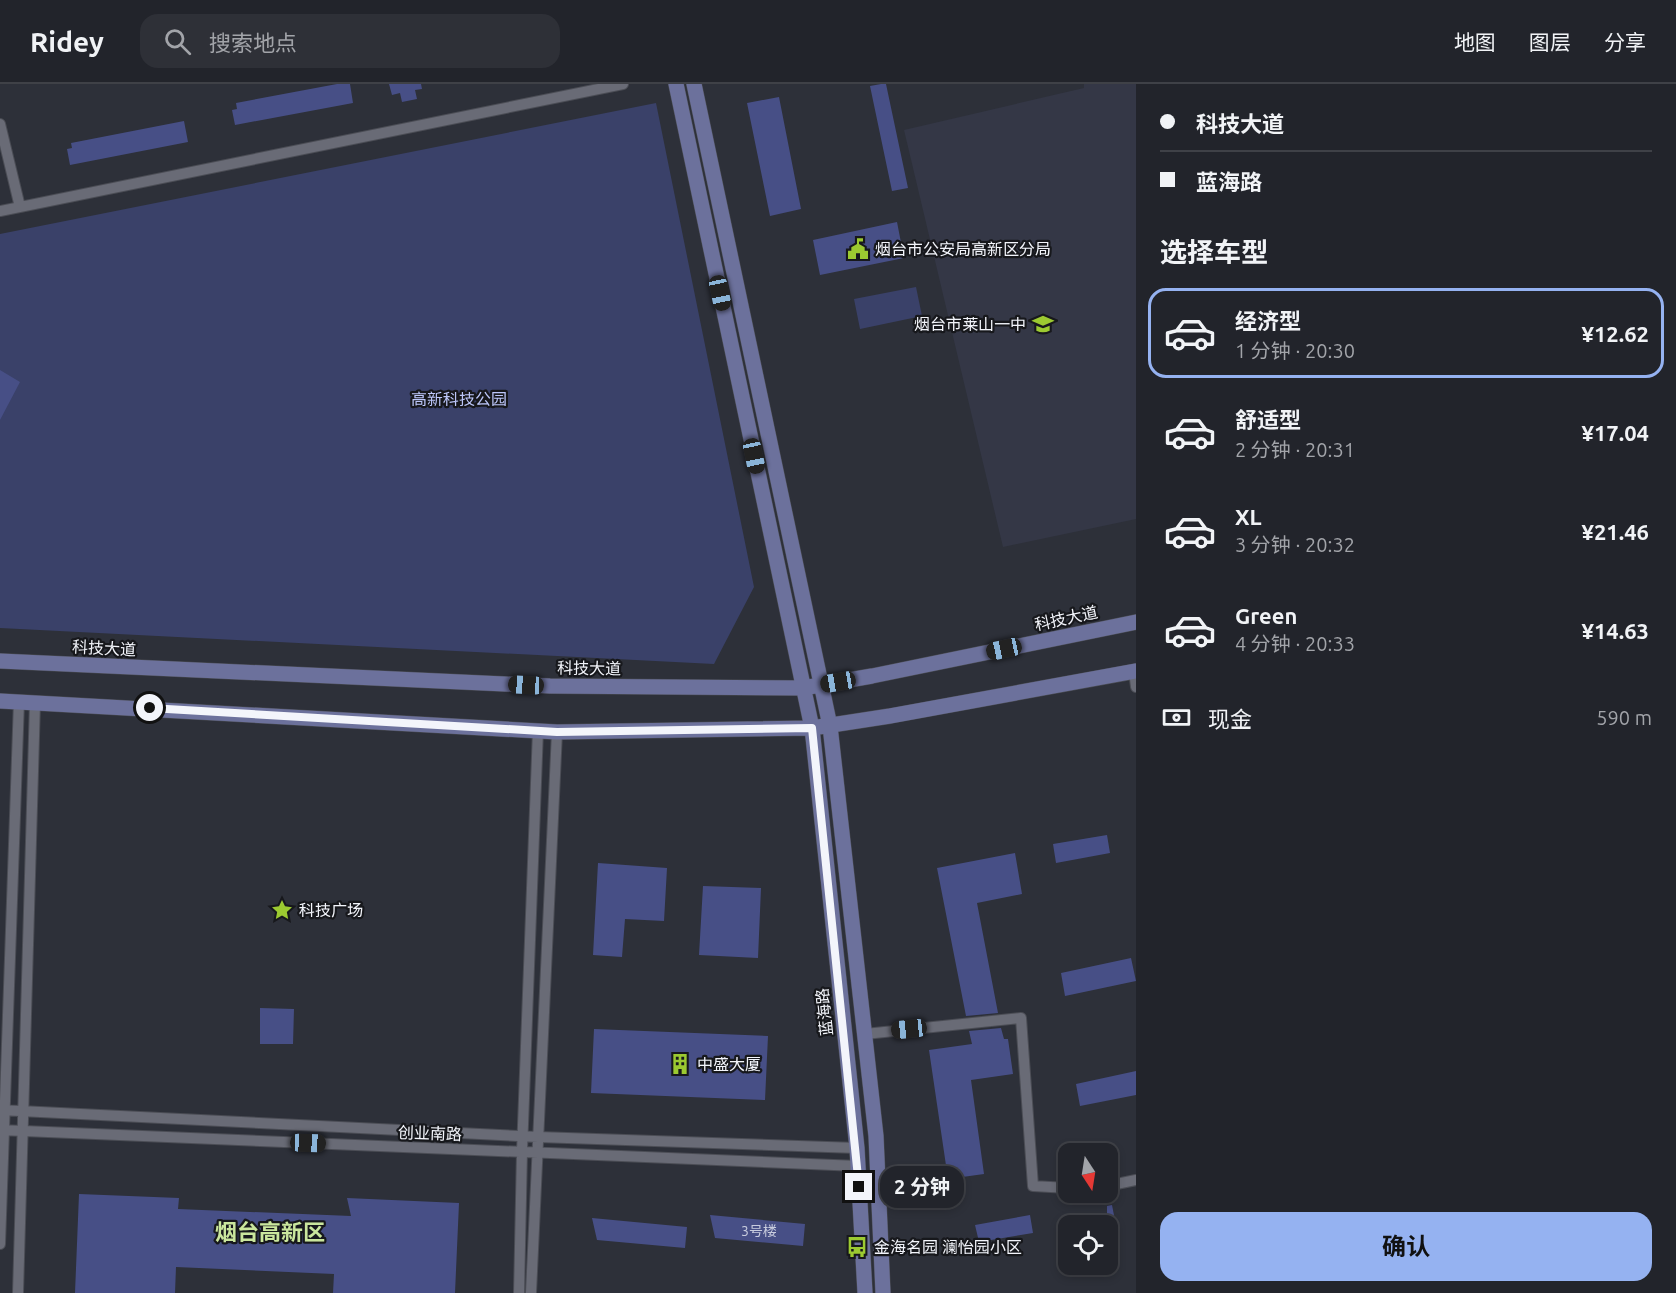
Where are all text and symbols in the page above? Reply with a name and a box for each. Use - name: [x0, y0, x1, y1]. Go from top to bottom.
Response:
- search box: [140, 14, 560, 68]
- icon: search: [161, 25, 194, 58]
- text: Ridey: [30, 26, 104, 57]
- text: 搜索地点: [209, 30, 297, 55]
- text: 地图: [1454, 30, 1496, 54]
- text: 图层: [1529, 30, 1571, 54]
- text: 分享: [1604, 30, 1646, 54]
- text: 科技大道: [1196, 111, 1284, 136]
- text: 蓝海路: [1196, 169, 1262, 194]
- public building icon: 烟台市公安局高新区分局: [846, 237, 870, 261]
- text: 选择车型: [1160, 237, 1268, 267]
- place label: 烟台市公安局高新区分局: [875, 240, 1051, 258]
- car: [707, 274, 733, 312]
- icon: car: [1163, 306, 1217, 360]
- text: 经济型: [1235, 308, 1301, 333]
- school or university icon: 烟台市莱山一中: [1031, 312, 1055, 336]
- place label: 烟台市莱山一中: [914, 315, 1026, 333]
- text: ¥12.62: [1582, 321, 1649, 346]
- text: 1 分钟 · 20:30: [1235, 339, 1355, 362]
- park label: 高新科技公园: [411, 390, 507, 408]
- icon: car: [1163, 405, 1217, 459]
- text: 舒适型: [1235, 407, 1301, 432]
- text: ¥17.04: [1582, 420, 1649, 445]
- car: [741, 437, 767, 475]
- text: 2 分钟 · 20:31: [1235, 438, 1355, 461]
- icon: car: [1163, 504, 1217, 558]
- text: XL: [1235, 504, 1262, 529]
- text: ¥21.46: [1582, 519, 1649, 544]
- text: 3 分钟 · 20:32: [1235, 533, 1355, 556]
- street label: 科技大道: [1033, 603, 1099, 633]
- icon: car: [1163, 603, 1217, 657]
- text: Green: [1235, 603, 1297, 628]
- text: ¥14.63: [1582, 618, 1649, 643]
- text: 4 分钟 · 20:33: [1235, 632, 1355, 655]
- car: [985, 636, 1023, 662]
- street label: 科技大道: [72, 637, 136, 659]
- street label: 科技大道: [557, 658, 621, 678]
- car: [819, 670, 857, 694]
- car: [508, 675, 544, 695]
- route start: [136, 694, 163, 721]
- icon: cash: [1160, 701, 1193, 734]
- text: 现金: [1208, 706, 1252, 731]
- text: 590 m: [1596, 706, 1652, 729]
- place icon: 科技广场: [270, 898, 294, 922]
- place label: 科技广场: [299, 901, 363, 919]
- street label: 蓝海路: [813, 987, 835, 1037]
- car: [890, 1018, 928, 1040]
- building icon: 中盛大厦: [668, 1052, 692, 1076]
- place label: 中盛大厦: [697, 1055, 761, 1073]
- street label: 创业南路: [398, 1123, 462, 1143]
- car: [290, 1133, 326, 1153]
- north arrow: [1058, 1143, 1118, 1203]
- map controls: [1058, 1143, 1118, 1275]
- callout: 2 分钟: [880, 1166, 964, 1208]
- route end: [845, 1173, 872, 1200]
- text: 2 分钟: [894, 1175, 950, 1198]
- button: 确认: [1160, 1212, 1652, 1281]
- button: locate: [1058, 1215, 1118, 1275]
- district label: 烟台高新区: [215, 1219, 325, 1244]
- house number: 3号楼: [741, 1223, 777, 1239]
- bus stop icon: 金海名园 澜怡园小区: [845, 1235, 869, 1259]
- place label: 金海名园 澜怡园小区: [874, 1238, 1022, 1256]

